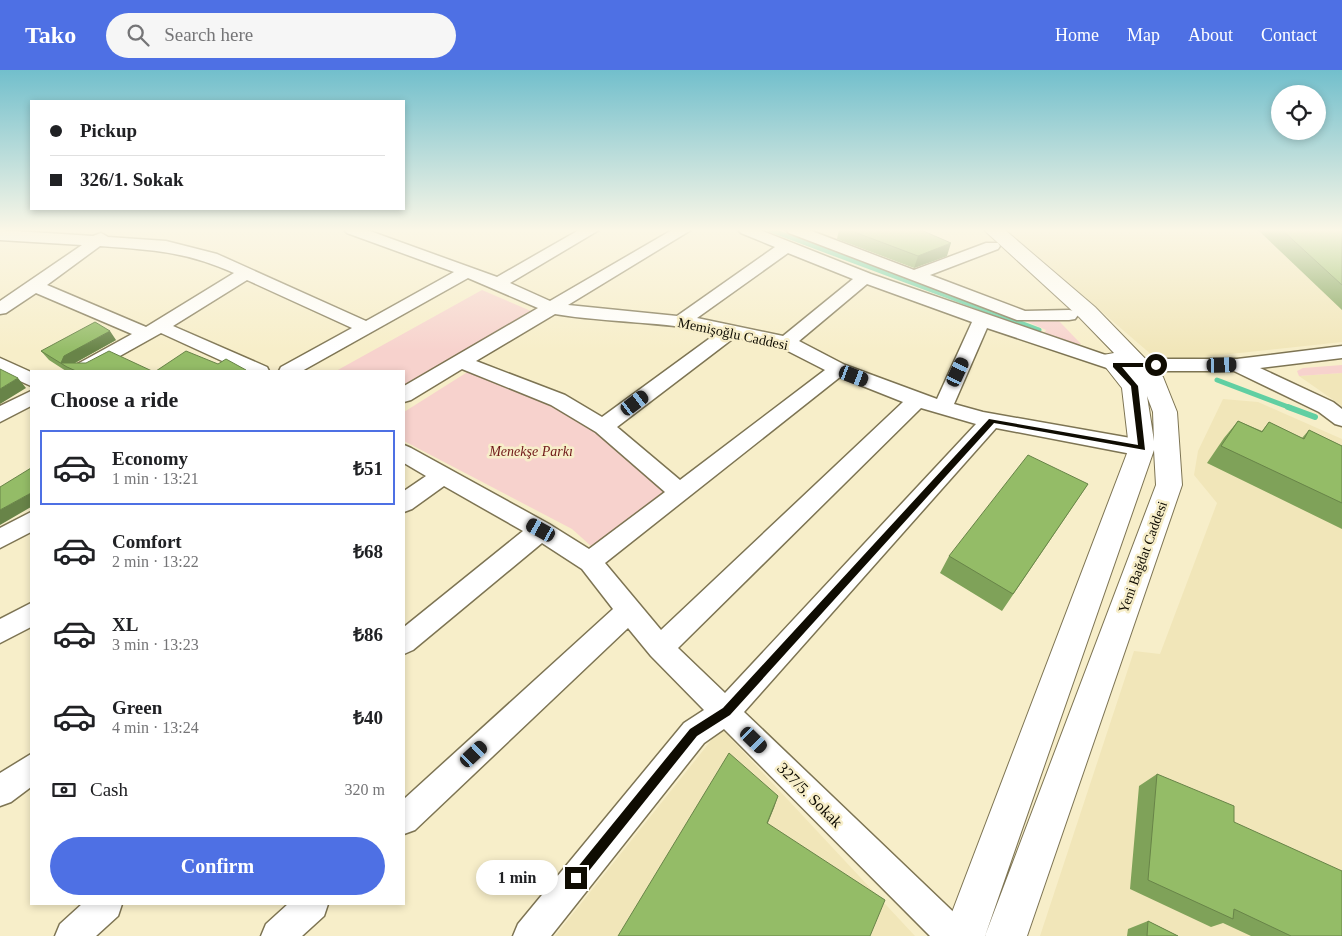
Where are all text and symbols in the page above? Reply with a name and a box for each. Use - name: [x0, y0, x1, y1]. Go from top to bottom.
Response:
- search box: [106, 13, 456, 58]
- icon: search: [124, 21, 152, 49]
- text: Tako: [25, 22, 76, 48]
- text: Search here: [164, 24, 253, 45]
- text: Home: [1055, 25, 1099, 45]
- text: Map: [1127, 25, 1160, 45]
- text: About: [1188, 25, 1233, 45]
- text: Contact: [1261, 25, 1317, 45]
- map controls: [1271, 85, 1326, 140]
- button: locate: [1271, 85, 1326, 140]
- text: Pickup: [80, 120, 137, 141]
- text: 326/1. Sokak: [80, 169, 183, 190]
- street label: Memişoğlu Caddesi: [676, 315, 790, 353]
- route start: [1145, 354, 1167, 376]
- car: [944, 355, 971, 389]
- car: [1206, 357, 1237, 373]
- car: [837, 364, 870, 388]
- text: Choose a ride: [50, 387, 178, 412]
- car: [618, 388, 651, 418]
- park label: Menekşe Parkı: [488, 444, 573, 459]
- icon: car: [52, 445, 97, 490]
- text: Economy: [112, 448, 188, 469]
- text: ₺51: [353, 458, 383, 479]
- text: 1 min · 13:21: [112, 470, 199, 487]
- street label: Yeni Bağdat Caddesi: [1116, 499, 1170, 615]
- car: [524, 516, 557, 544]
- icon: car: [52, 528, 97, 573]
- text: Comfort: [112, 531, 182, 552]
- text: ₺68: [353, 541, 383, 562]
- text: 2 min · 13:22: [112, 553, 199, 570]
- icon: car: [52, 611, 97, 656]
- text: XL: [112, 614, 138, 635]
- text: ₺86: [353, 624, 383, 645]
- text: 3 min · 13:23: [112, 636, 199, 653]
- icon: car: [52, 694, 97, 739]
- text: Green: [112, 697, 162, 718]
- text: ₺40: [353, 707, 383, 728]
- text: 4 min · 13:24: [112, 719, 199, 736]
- car: [737, 724, 770, 756]
- car: [457, 738, 490, 770]
- street label: 327/5. Sokak: [774, 759, 846, 831]
- icon: cash: [50, 776, 78, 804]
- text: Cash: [90, 779, 128, 800]
- text: 320 m: [345, 781, 385, 798]
- button: Confirm: [50, 837, 385, 895]
- callout: 1 min: [476, 860, 558, 896]
- route end: [565, 867, 587, 889]
- text: 1 min: [498, 869, 536, 886]

